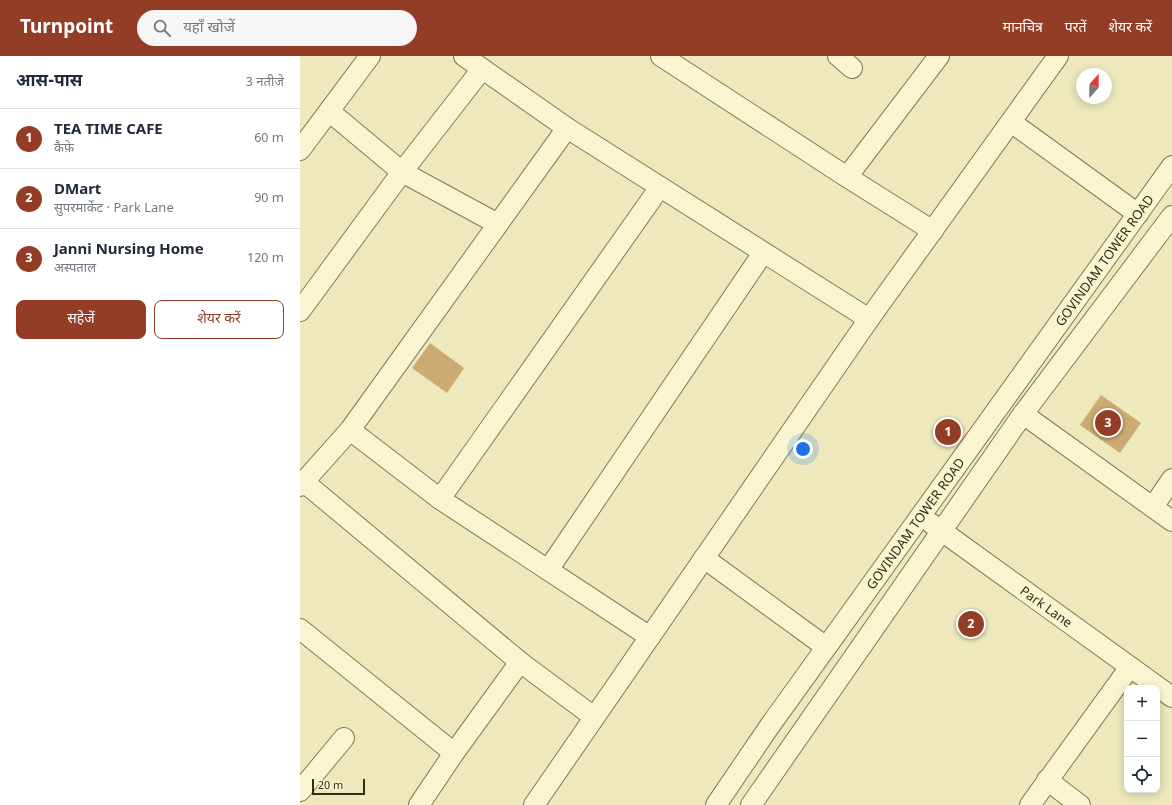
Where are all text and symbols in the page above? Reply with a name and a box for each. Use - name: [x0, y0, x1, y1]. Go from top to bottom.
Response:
- search box: [137, 10, 417, 46]
- text: Turnpoint: [20, 16, 113, 41]
- icon: search: [151, 17, 173, 39]
- text: यहाँ खोजें: [183, 19, 235, 38]
- text: मानचित्र: [1003, 19, 1043, 38]
- text: परतें: [1065, 19, 1087, 38]
- text: शेयर करें: [1109, 19, 1152, 38]
- north arrow: [1076, 68, 1112, 104]
- text: आस-पास: [16, 71, 82, 93]
- text: 3 नतीजे: [246, 74, 284, 91]
- text: TEA TIME CAFE: [54, 121, 162, 140]
- text: 1: [25, 130, 33, 147]
- text: 60 m: [254, 130, 284, 147]
- text: कैफ़े: [54, 140, 74, 157]
- text: DMart: [54, 181, 101, 200]
- text: 2: [25, 190, 33, 207]
- text: 90 m: [254, 190, 284, 207]
- street label: GOVINDAM TOWER ROAD: [1053, 192, 1159, 330]
- text: सुपरमार्केट · Park Lane: [54, 200, 174, 217]
- text: Janni Nursing Home: [54, 241, 204, 260]
- text: 3: [25, 250, 33, 267]
- text: 120 m: [247, 250, 284, 267]
- text: अस्पताल: [54, 260, 96, 277]
- button: सहेजें: [16, 300, 146, 339]
- button: शेयर करें: [154, 300, 284, 339]
- pin: 3: [1095, 408, 1121, 438]
- pin: 1: [935, 417, 961, 447]
- your location: [793, 439, 813, 459]
- street label: GOVINDAM TOWER ROAD: [863, 455, 969, 593]
- street label: Park Lane: [1016, 583, 1075, 632]
- pin: 2: [958, 609, 984, 639]
- map controls: [1124, 685, 1160, 793]
- button: +: [1124, 685, 1160, 721]
- button: −: [1124, 721, 1160, 757]
- button: locate: [1124, 757, 1160, 793]
- scale bar: [312, 777, 365, 796]
- text: 20 m: [318, 779, 343, 793]

